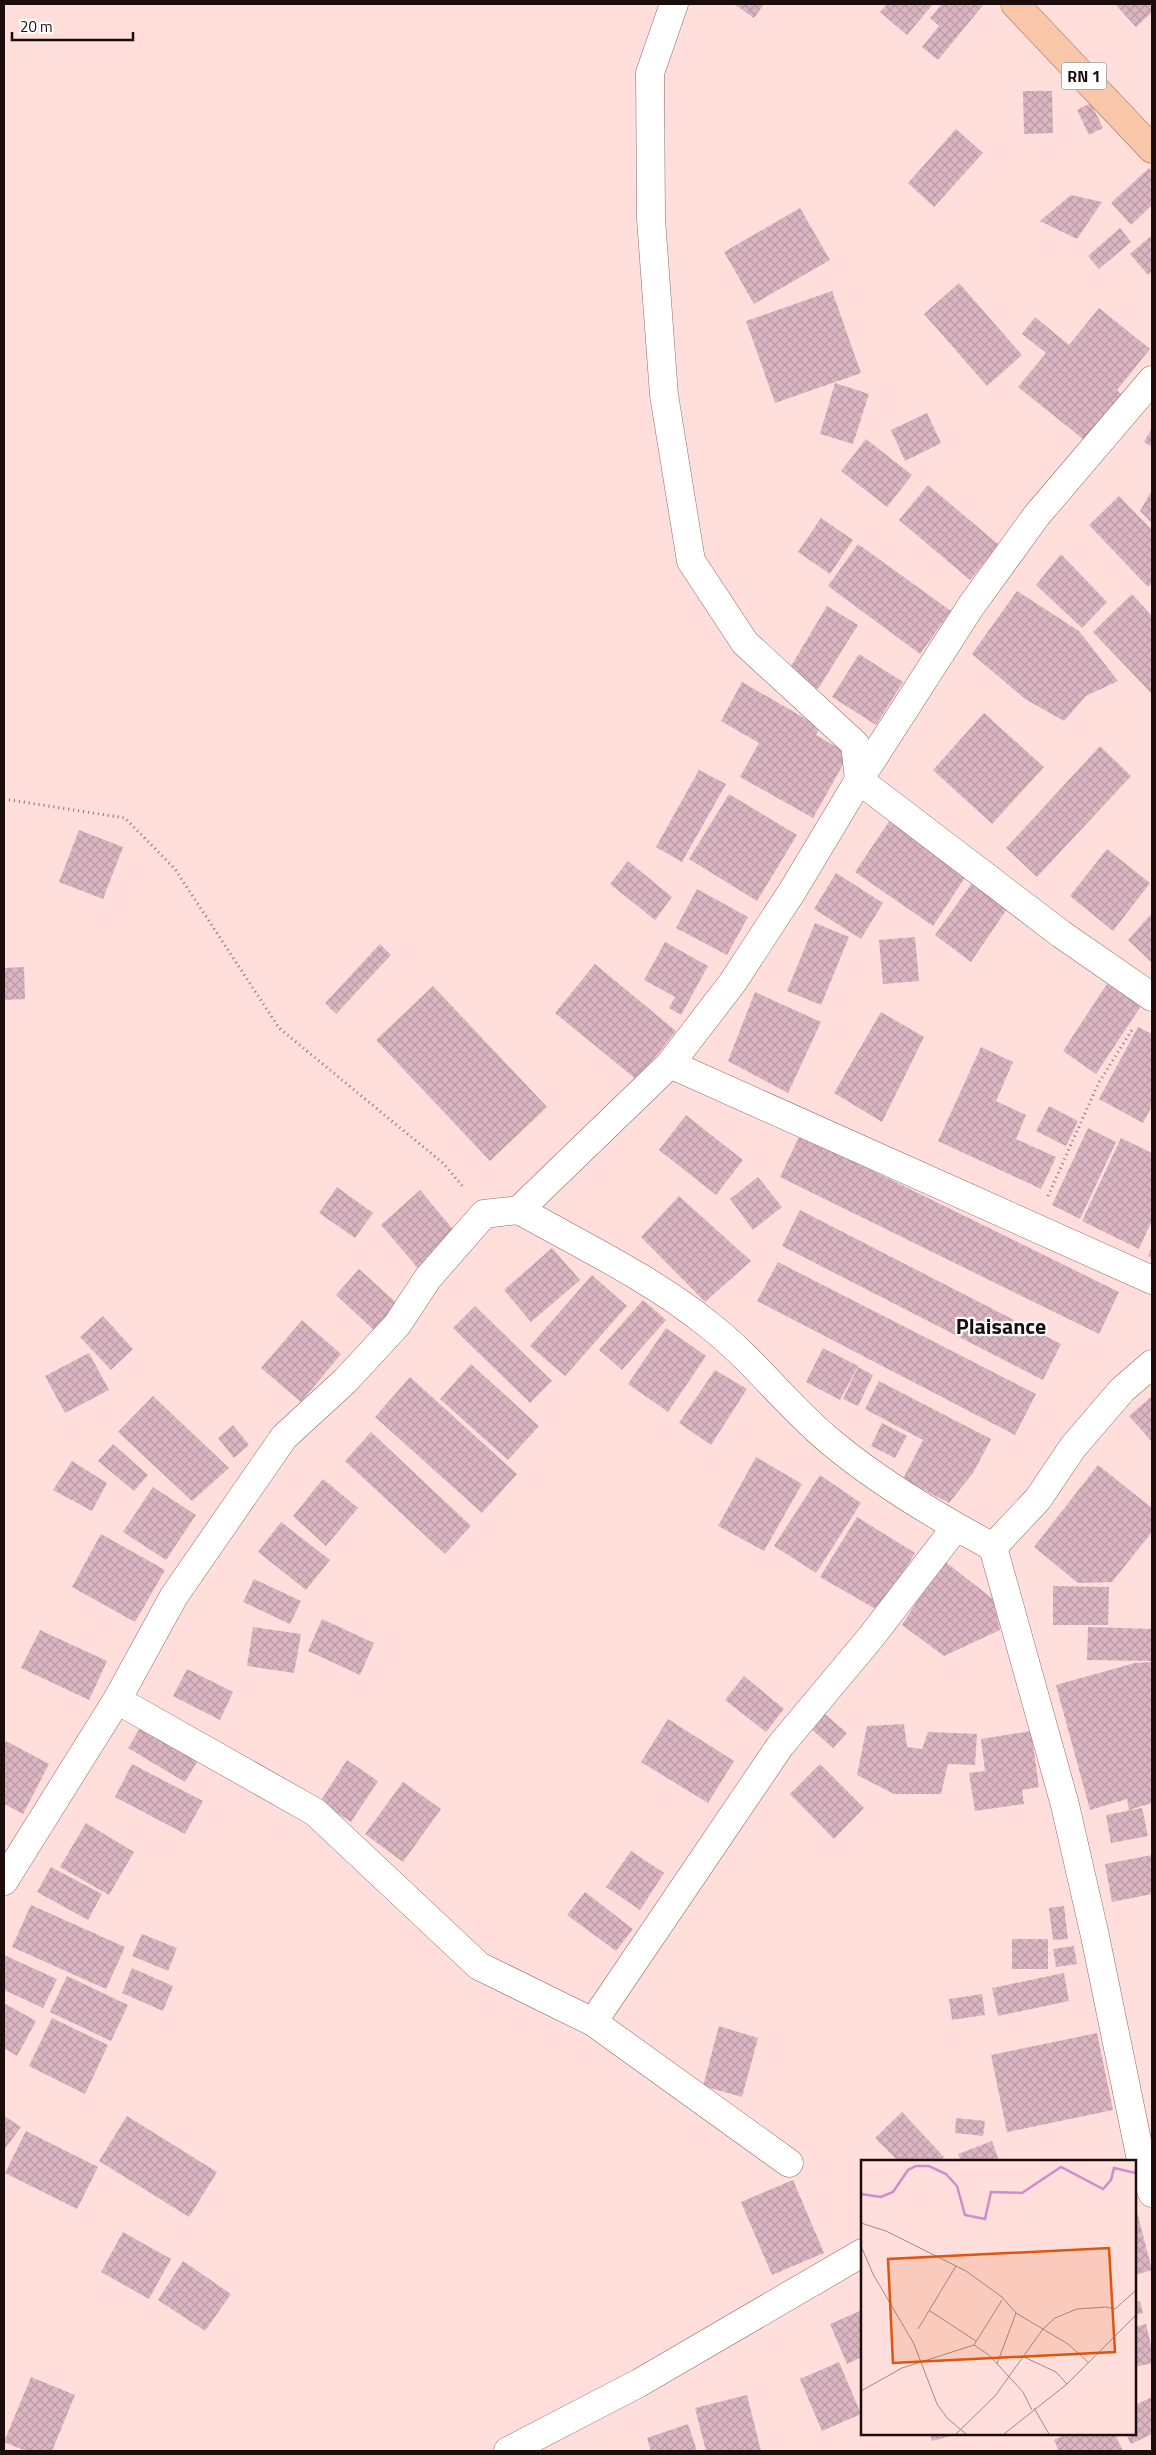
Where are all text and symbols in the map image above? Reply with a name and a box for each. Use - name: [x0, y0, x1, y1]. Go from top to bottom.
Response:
- scale bar: [12, 10, 134, 42]
- text: 20 m: [20, 15, 53, 38]
- road number: RN 1: [1062, 62, 1106, 90]
- district label: Plaisance: [956, 1309, 1046, 1343]
- inset map: [861, 2160, 1136, 2435]

